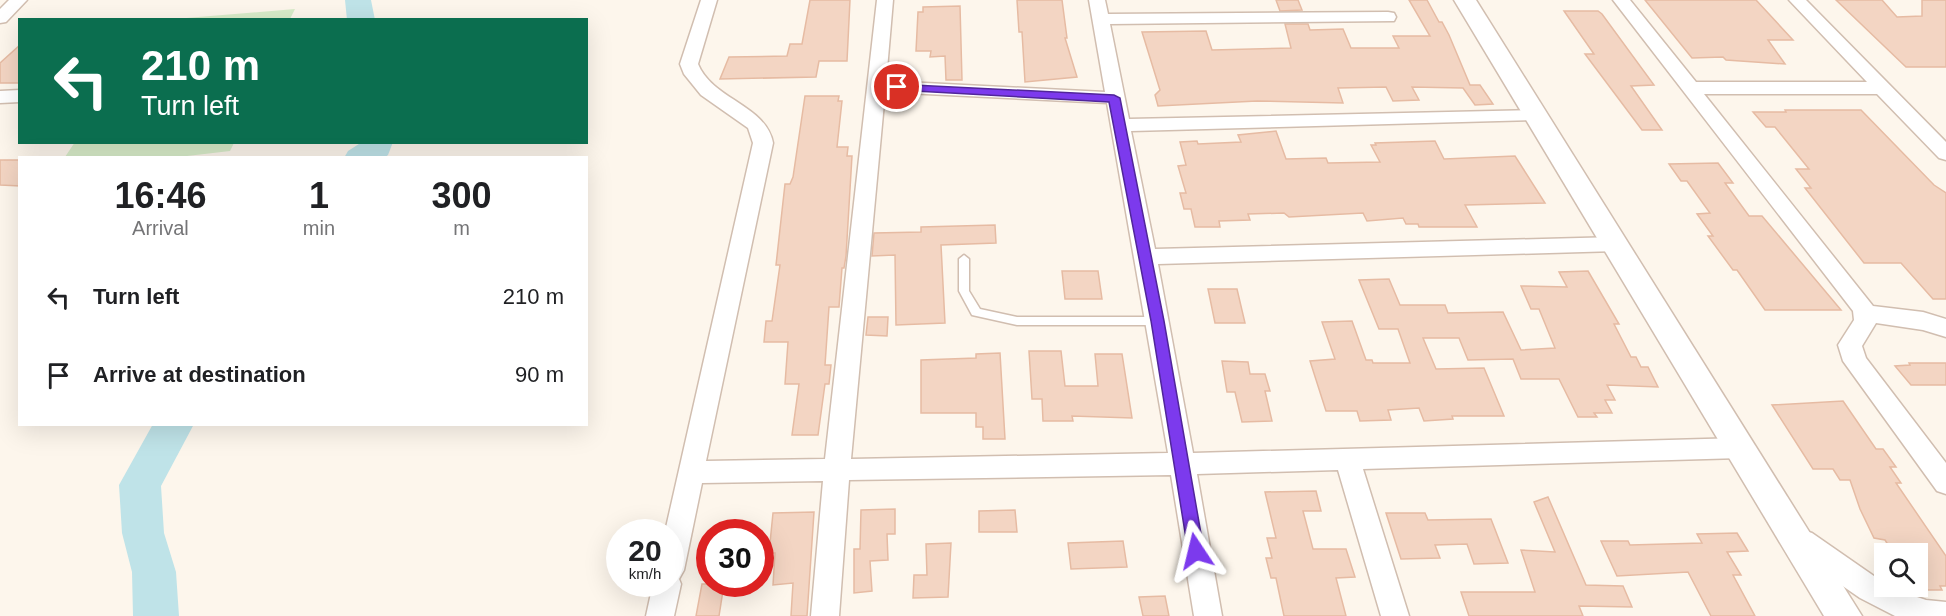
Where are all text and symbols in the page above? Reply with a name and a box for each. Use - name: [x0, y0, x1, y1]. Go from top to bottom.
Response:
- icon: left: [42, 42, 120, 120]
- text: 210 m: [141, 42, 260, 89]
- pin: [871, 61, 922, 112]
- icon: arrive: [880, 70, 913, 103]
- text: Turn left: [141, 91, 239, 121]
- text: 16:46: [114, 175, 206, 216]
- text: 1: [309, 175, 329, 216]
- text: 300: [431, 175, 492, 216]
- text: Arrival: [132, 217, 189, 239]
- text: min: [303, 217, 335, 239]
- text: m: [453, 217, 470, 239]
- icon: left: [42, 281, 75, 314]
- text: Turn left: [93, 284, 179, 309]
- text: 210 m: [503, 284, 564, 309]
- icon: arrive: [42, 359, 75, 392]
- text: Arrive at destination: [93, 362, 306, 387]
- text: 90 m: [515, 362, 564, 387]
- speed limit sign: 30: [696, 519, 774, 597]
- position arrow: [1164, 519, 1228, 583]
- text: 20: [628, 534, 662, 567]
- map controls: [1874, 543, 1928, 597]
- button: search: [1874, 543, 1928, 597]
- text: km/h: [629, 565, 661, 582]

